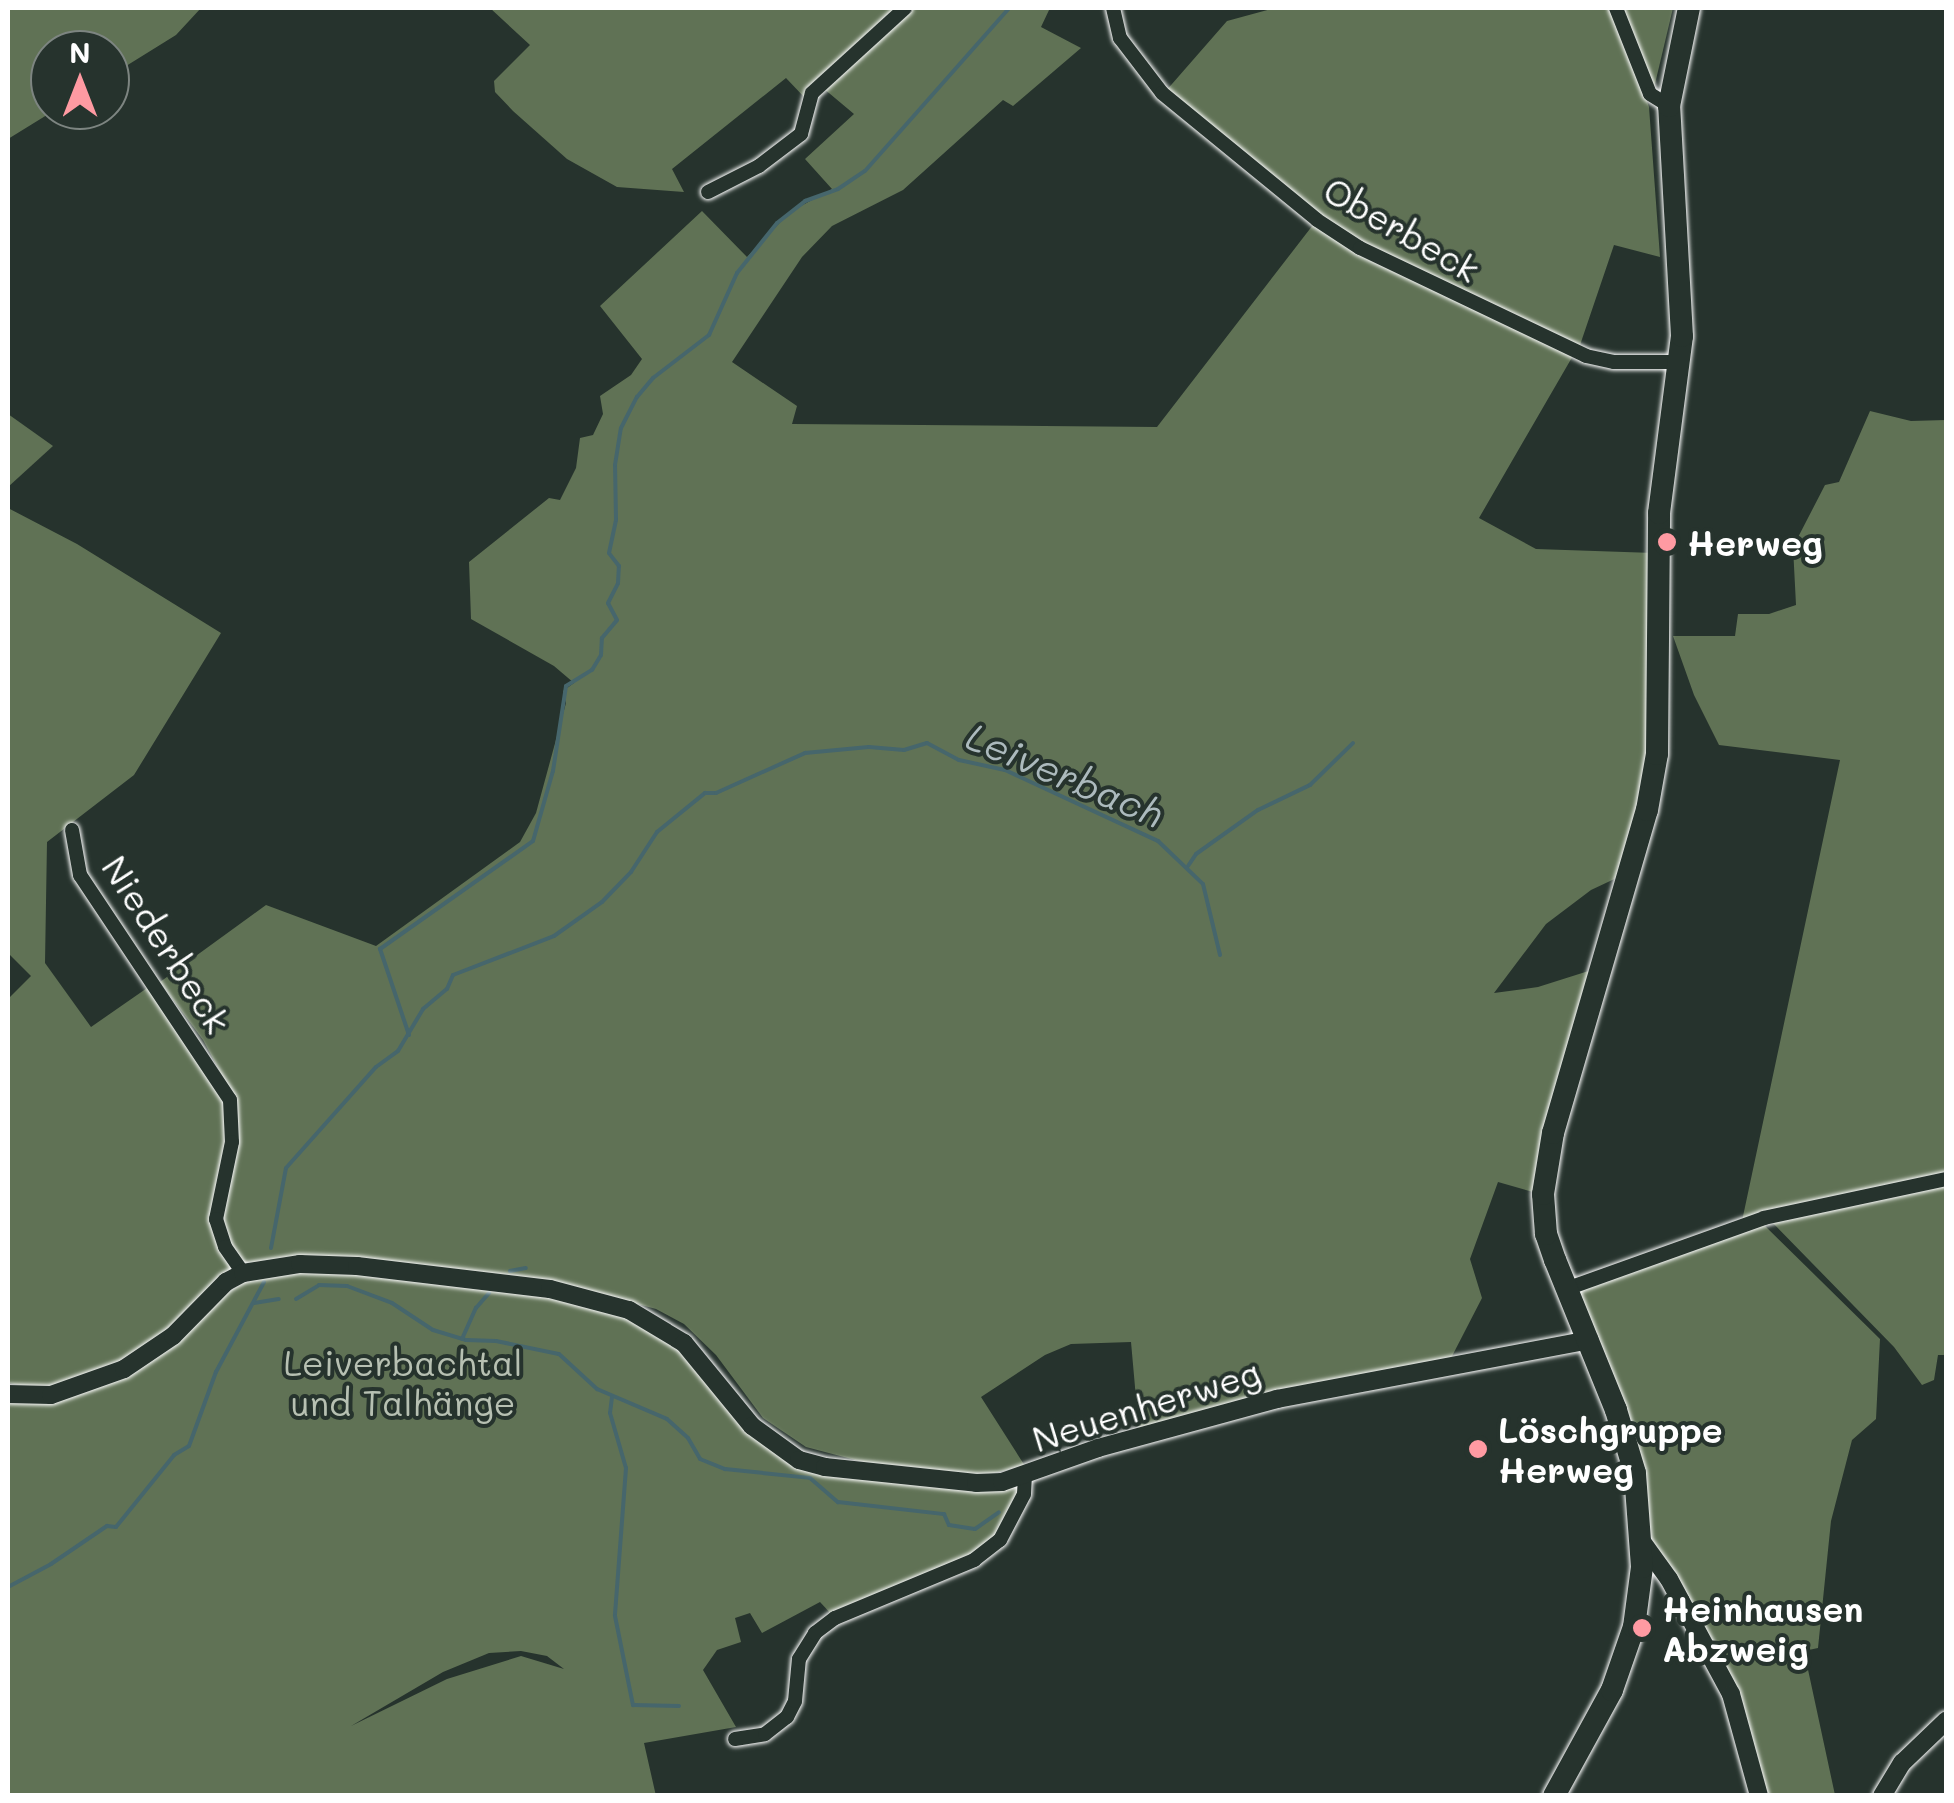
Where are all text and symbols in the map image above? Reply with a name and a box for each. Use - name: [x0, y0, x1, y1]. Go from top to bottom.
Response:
- north arrow: [30, 30, 130, 130]
- text: N: [69, 34, 91, 70]
- street label: Oberbeck: [1317, 168, 1487, 290]
- place label: Herweg: [1687, 521, 1823, 563]
- marker: Herweg: [1656, 531, 1678, 553]
- water label: Leiverbach: [960, 713, 1170, 837]
- street label: Niederbeck: [94, 848, 240, 1040]
- park label: Leiverbachtal und Talhänge: [284, 1341, 522, 1423]
- street label: Neuenherweg: [1027, 1350, 1265, 1460]
- place label: Löschgruppe Herweg: [1498, 1408, 1723, 1490]
- marker: Löschgruppe Herweg: [1467, 1438, 1489, 1460]
- place label: Heinhausen Abzweig: [1662, 1587, 1863, 1669]
- marker: Heinhausen Abzweig: [1631, 1617, 1653, 1639]

